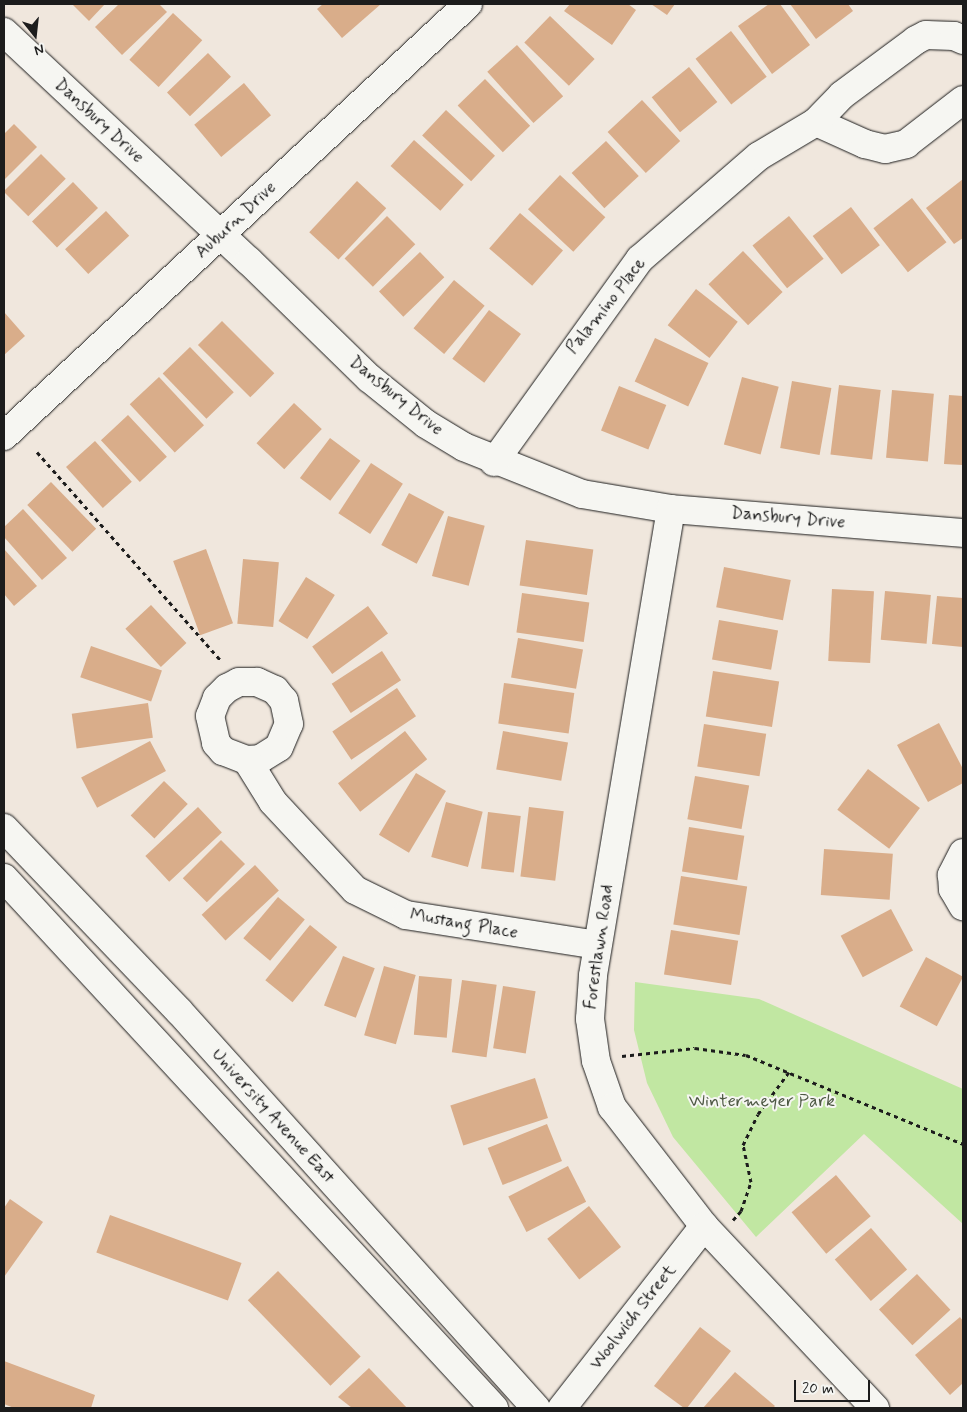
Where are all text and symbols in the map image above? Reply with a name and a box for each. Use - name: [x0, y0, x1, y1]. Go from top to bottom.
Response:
- north arrow: [10, 10, 60, 60]
- text: N: [32, 39, 46, 59]
- street label: Dansbury Drive: [50, 74, 148, 168]
- street label: Auburn Drive: [191, 177, 281, 263]
- street label: Palamino Place: [561, 253, 651, 359]
- street label: Dansbury Drive: [345, 351, 447, 441]
- street label: Dansbury Drive: [730, 502, 846, 534]
- street label: Forestlawn Road: [580, 883, 618, 1011]
- street label: Mustang Place: [409, 904, 519, 944]
- street label: University Avenue East: [206, 1043, 340, 1189]
- park label: Wintermeyer Park: [689, 1090, 835, 1112]
- street label: Woolwich Street: [585, 1260, 681, 1374]
- scale bar: [797, 1370, 873, 1402]
- text: 20 m: [802, 1379, 834, 1399]

